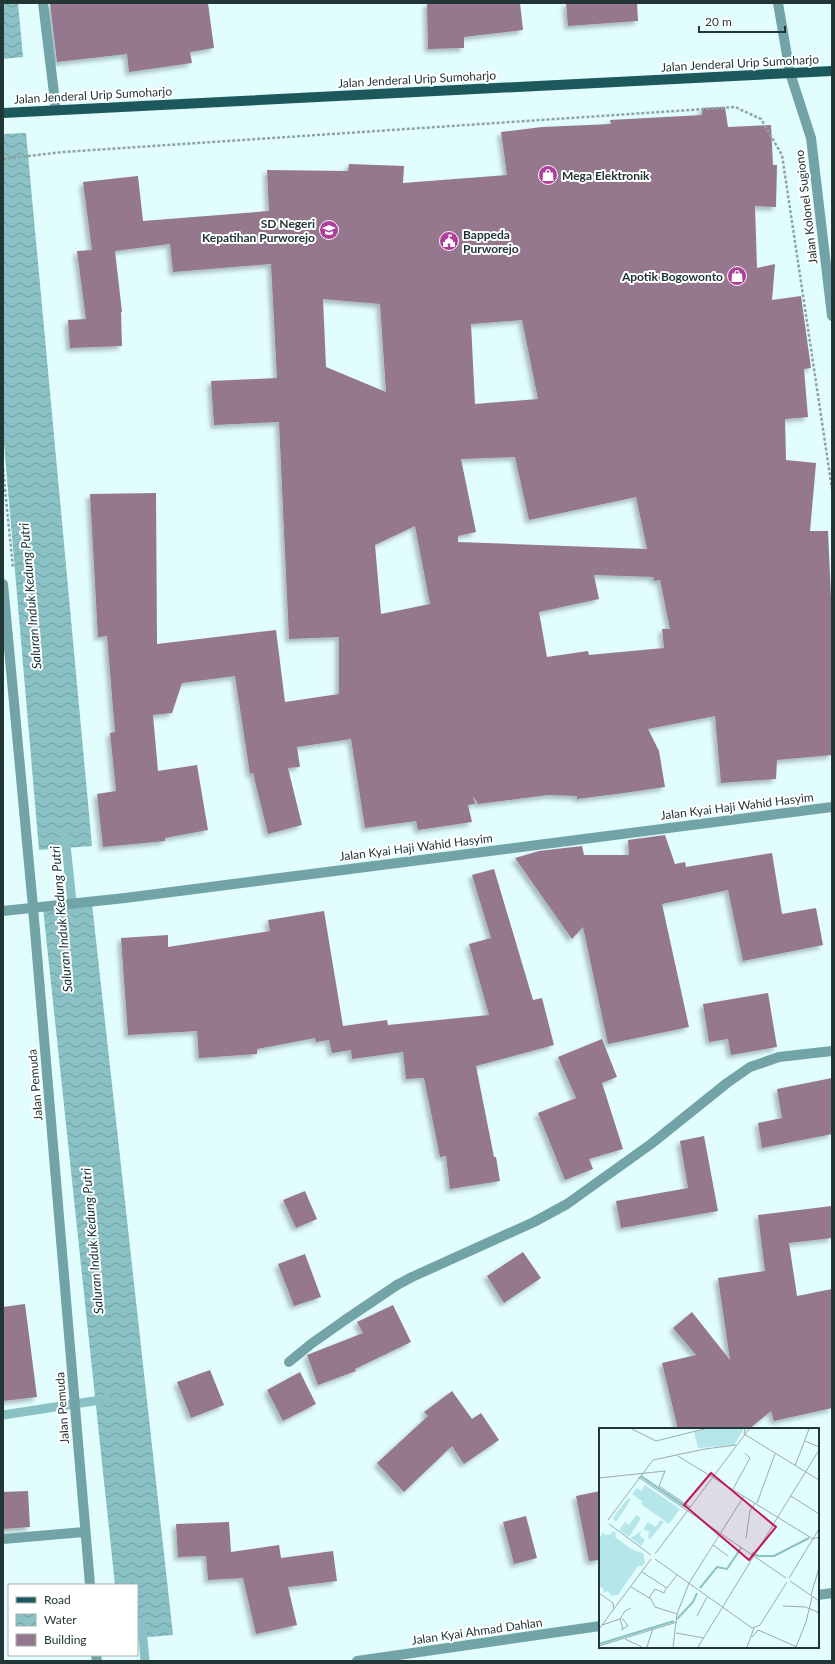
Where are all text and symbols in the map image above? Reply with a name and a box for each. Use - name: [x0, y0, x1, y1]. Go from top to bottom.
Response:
- scale bar: [699, 8, 785, 34]
- text: 20 m: [705, 14, 732, 29]
- street label: Jalan Jenderal Urip Sumoharjo: [661, 51, 820, 75]
- street label: Jalan Jenderal Urip Sumoharjo: [338, 67, 497, 91]
- street label: Jalan Jenderal Urip Sumoharjo: [14, 83, 173, 107]
- street label: Jalan Kolonel Sugiono: [792, 149, 820, 265]
- shop icon: Mega Elektronik: [537, 164, 559, 186]
- place label: Mega Elektronik: [562, 168, 650, 183]
- place label: SD Negeri Kepatihan Purworejo: [202, 216, 315, 245]
- school or university icon: SD Negeri Kepatihan Purworejo: [318, 219, 340, 241]
- place label: Bappeda Purworejo: [463, 227, 519, 256]
- public building icon: Bappeda Purworejo: [438, 230, 460, 252]
- shop icon: Apotik Bogowonto: [726, 265, 748, 287]
- place label: Apotik Bogowonto: [621, 269, 723, 284]
- water label: Saluran Induk Kedung Putri: [16, 522, 44, 670]
- street label: Jalan Kyai Haji Wahid Hasyim: [659, 789, 815, 823]
- street label: Jalan Kyai Haji Wahid Hasyim: [338, 830, 494, 864]
- water label: Saluran Induk Kedung Putri: [47, 845, 75, 993]
- street label: Jalan Pemuda: [24, 1049, 46, 1121]
- water label: Saluran Induk Kedung Putri: [78, 1167, 106, 1315]
- street label: Jalan Pemuda: [52, 1372, 72, 1444]
- inset map: [599, 1428, 819, 1648]
- legend: [8, 1584, 138, 1656]
- text: Road: [44, 1592, 71, 1607]
- text: Water: [44, 1612, 77, 1627]
- street label: Jalan Kyai Ahmad Dahlan: [411, 1614, 543, 1648]
- text: Building: [44, 1632, 87, 1647]

